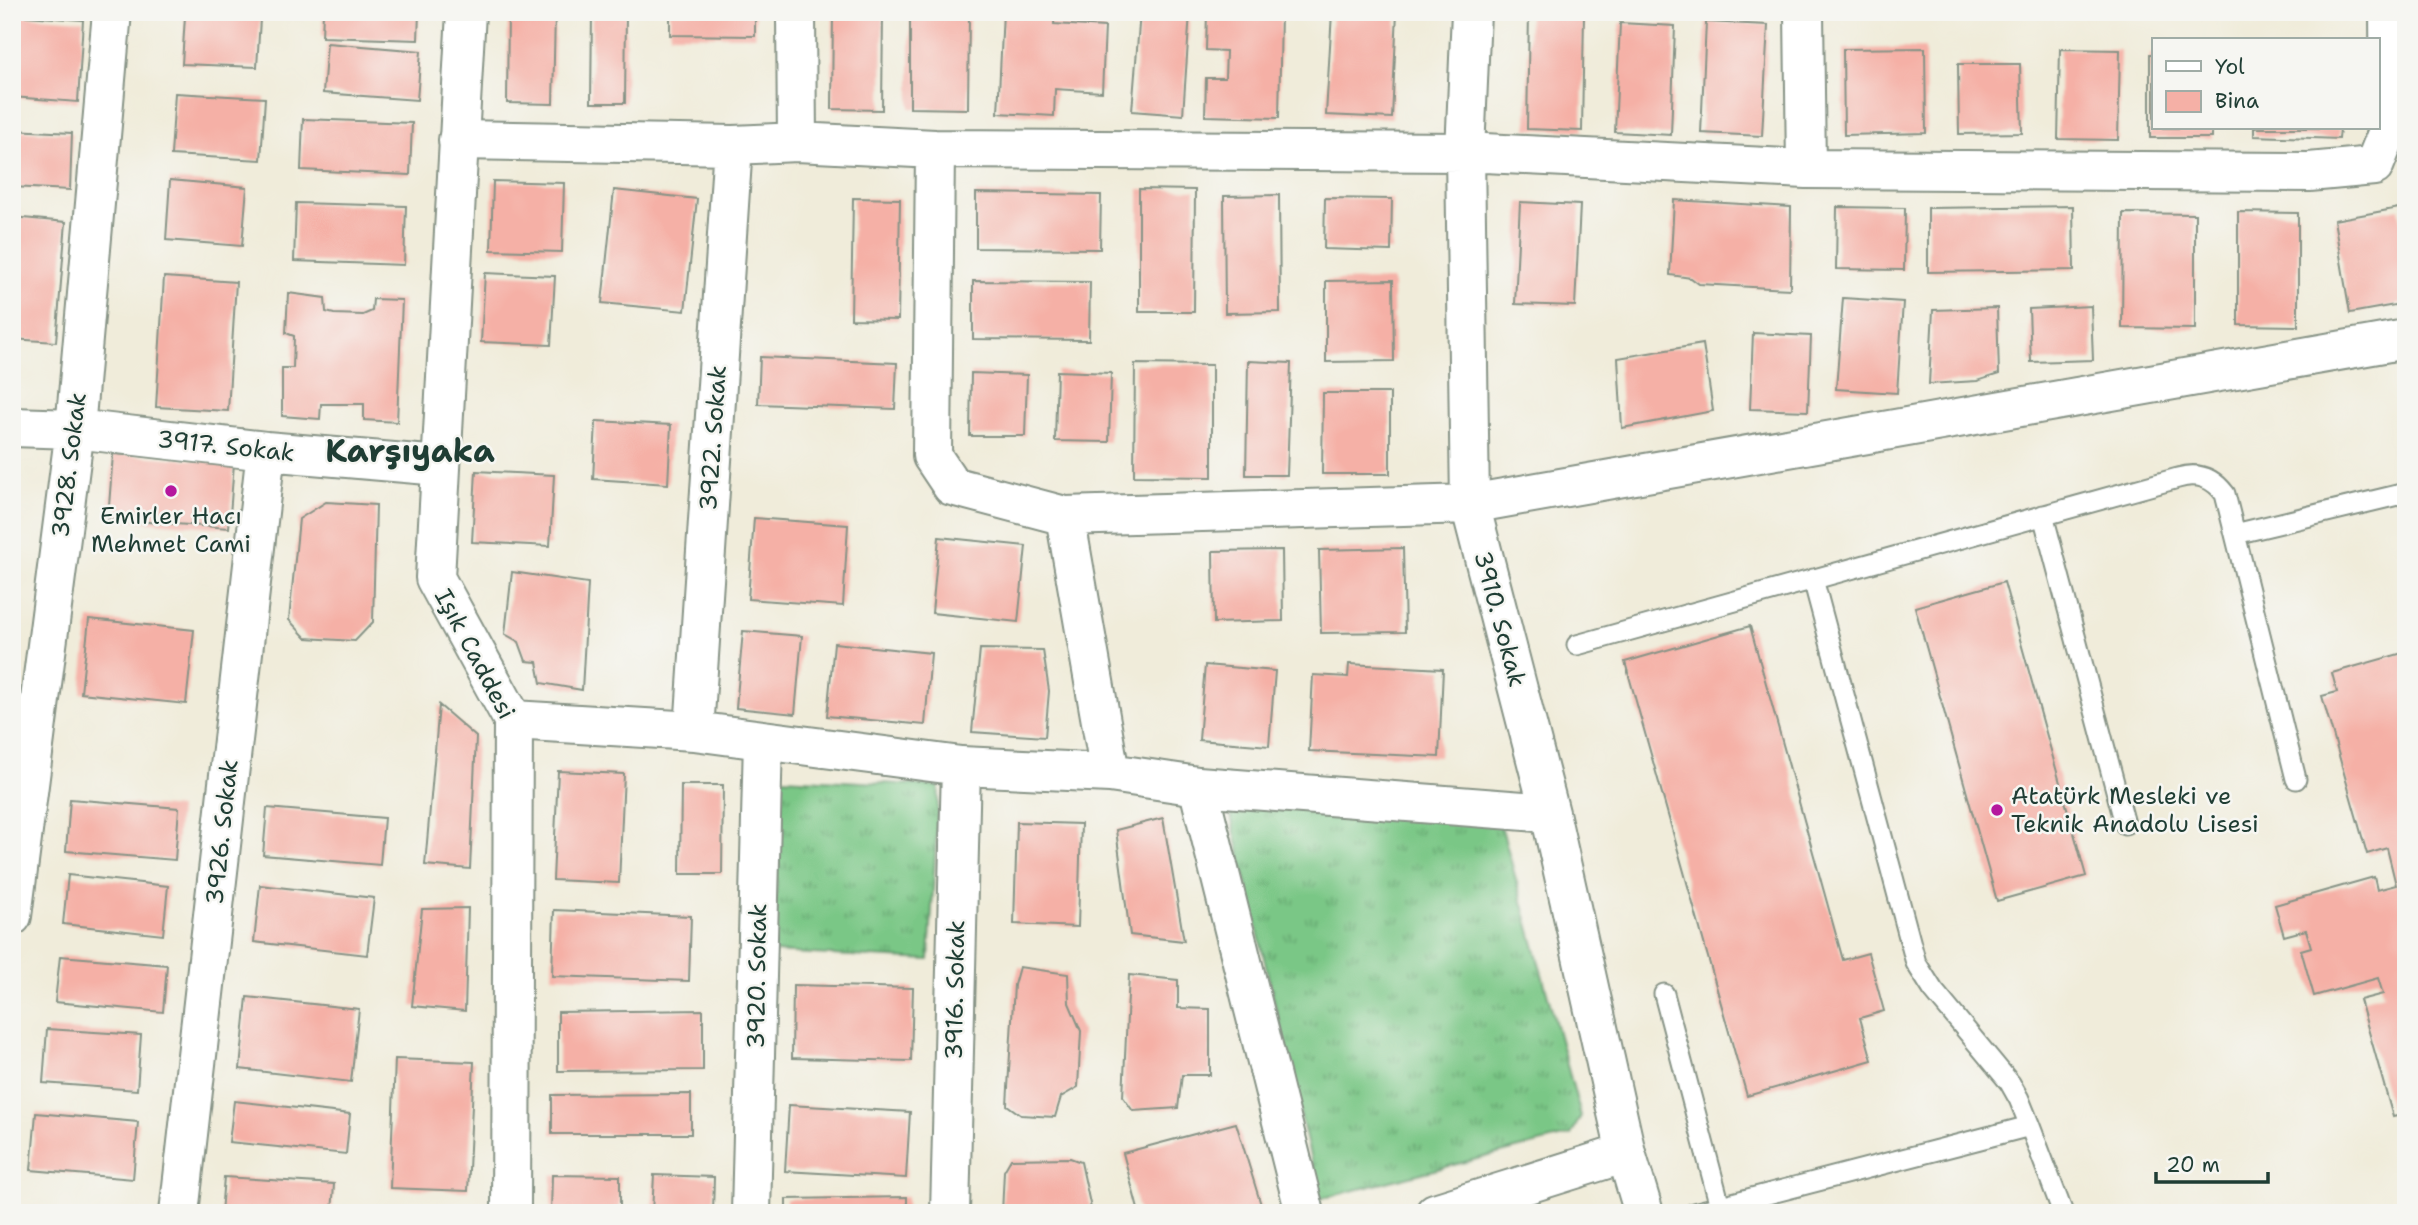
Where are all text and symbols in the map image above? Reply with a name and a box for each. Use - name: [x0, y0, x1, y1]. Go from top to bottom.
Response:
- legend: [2152, 38, 2380, 130]
- text: Yol: [2215, 53, 2245, 81]
- text: Bina: [2215, 87, 2259, 115]
- street label: 3922. Sokak: [692, 364, 734, 512]
- street label: 3928. Sokak: [44, 391, 94, 539]
- street label: 3917. Sokak: [156, 423, 296, 469]
- district label: Karşıyaka: [325, 429, 495, 472]
- marker: Emirler Hacı Mehmet Cami: [163, 483, 179, 499]
- place label: Emirler Hacı Mehmet Cami: [91, 500, 251, 560]
- street label: 3910. Sokak: [1467, 548, 1533, 690]
- street label: Işık Caddesi: [427, 583, 523, 725]
- street label: 3926. Sokak: [198, 758, 246, 906]
- place label: Atatürk Mesleki ve Teknik Anadolu Lisesi: [2011, 780, 2259, 840]
- marker: Atatürk Mesleki ve Teknik Anadolu Lisesi: [1989, 802, 2005, 818]
- street label: 3920. Sokak: [740, 903, 774, 1049]
- street label: 3916. Sokak: [938, 920, 972, 1060]
- scale bar: [2156, 1141, 2268, 1185]
- text: 20 m: [2166, 1151, 2220, 1179]

